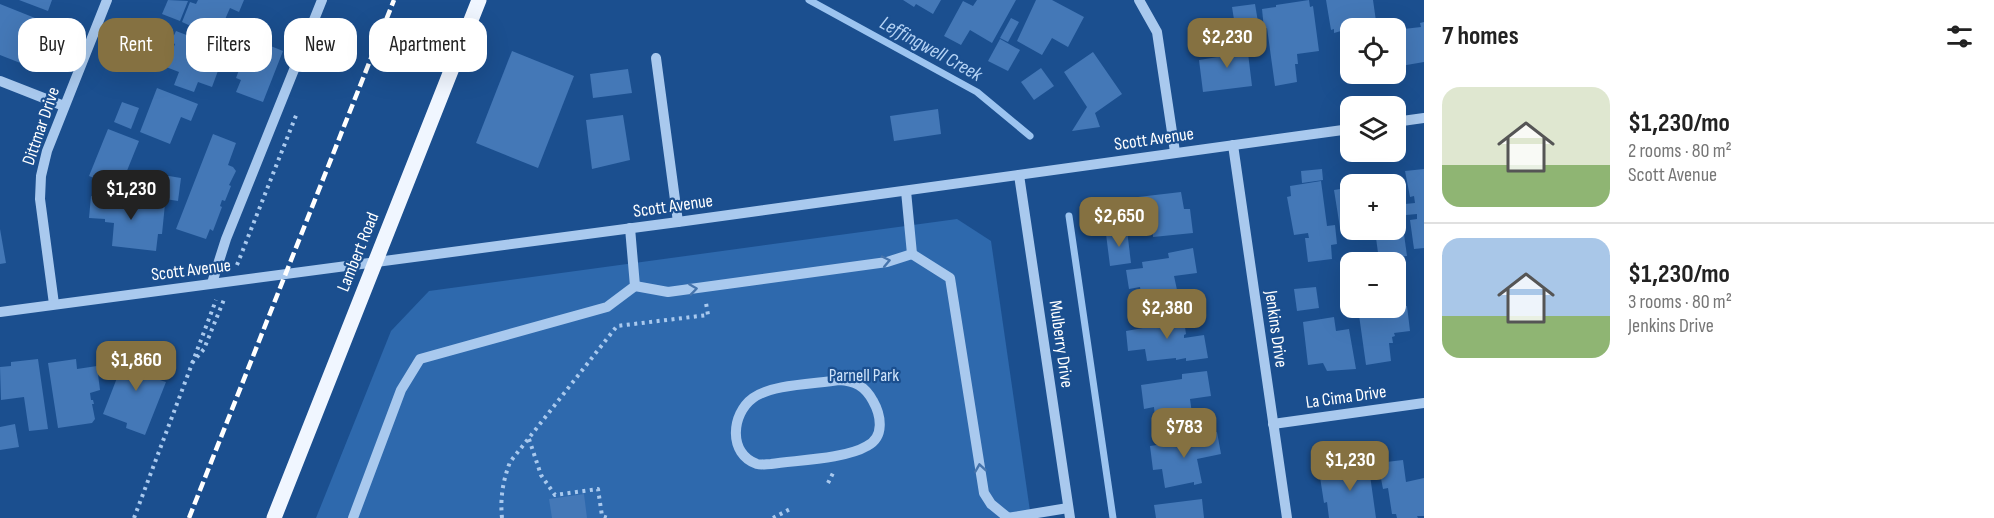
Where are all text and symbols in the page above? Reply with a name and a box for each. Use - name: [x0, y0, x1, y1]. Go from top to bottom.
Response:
- water label: Leffingwell Creek: [876, 11, 987, 87]
- chip: Buy: [18, 18, 86, 72]
- chip: Rent: [98, 18, 174, 72]
- chip: Filters: [186, 18, 272, 72]
- chip: New: [284, 18, 357, 72]
- chip: Apartment: [369, 18, 487, 72]
- pin: $2,230: [1178, 18, 1276, 69]
- map controls: [1340, 18, 1406, 318]
- button: locate: [1340, 18, 1406, 84]
- icon: filters: [1943, 20, 1976, 53]
- text: 7 homes: [1442, 21, 1519, 52]
- text: $2,230: [1202, 25, 1252, 49]
- street label: Dittmar Drive: [18, 84, 64, 168]
- button: layers: [1340, 96, 1406, 162]
- text: $1,230/mo: [1628, 108, 1730, 139]
- icon: home: [1490, 111, 1562, 183]
- street label: Scott Avenue: [1113, 123, 1195, 155]
- text: 2 rooms · 80 m²: [1628, 139, 1732, 163]
- text: Scott Avenue: [1628, 163, 1717, 187]
- pin: $1,230: [82, 170, 180, 221]
- button: +: [1340, 174, 1406, 240]
- text: $1,230: [106, 177, 156, 201]
- street label: Scott Avenue: [632, 190, 714, 222]
- pin: $2,650: [1070, 197, 1168, 248]
- text: $2,650: [1093, 204, 1145, 228]
- street label: Lambert Road: [333, 209, 383, 295]
- button: −: [1340, 252, 1406, 318]
- street label: Scott Avenue: [150, 255, 232, 285]
- one-way arrow: [880, 256, 890, 269]
- text: $1,230/mo: [1628, 259, 1730, 290]
- icon: home: [1490, 262, 1562, 334]
- one-way arrow: [688, 283, 697, 296]
- street label: Jenkins Drive: [1260, 288, 1292, 369]
- pin: $2,380: [1118, 289, 1216, 340]
- text: 3 rooms · 80 m²: [1628, 290, 1732, 314]
- text: $2,380: [1141, 296, 1193, 320]
- street label: Mulberry Drive: [1044, 299, 1078, 389]
- text: Jenkins Drive: [1628, 314, 1714, 338]
- pin: $1,860: [87, 341, 185, 392]
- text: $1,860: [110, 348, 162, 372]
- park label: Parnell Park: [829, 365, 899, 386]
- street label: La Cima Drive: [1304, 381, 1388, 413]
- pin: $783: [1148, 408, 1220, 459]
- text: $783: [1165, 415, 1203, 439]
- pin: $1,230: [1301, 441, 1399, 492]
- text: $1,230: [1325, 448, 1375, 472]
- one-way arrow: [974, 464, 987, 474]

